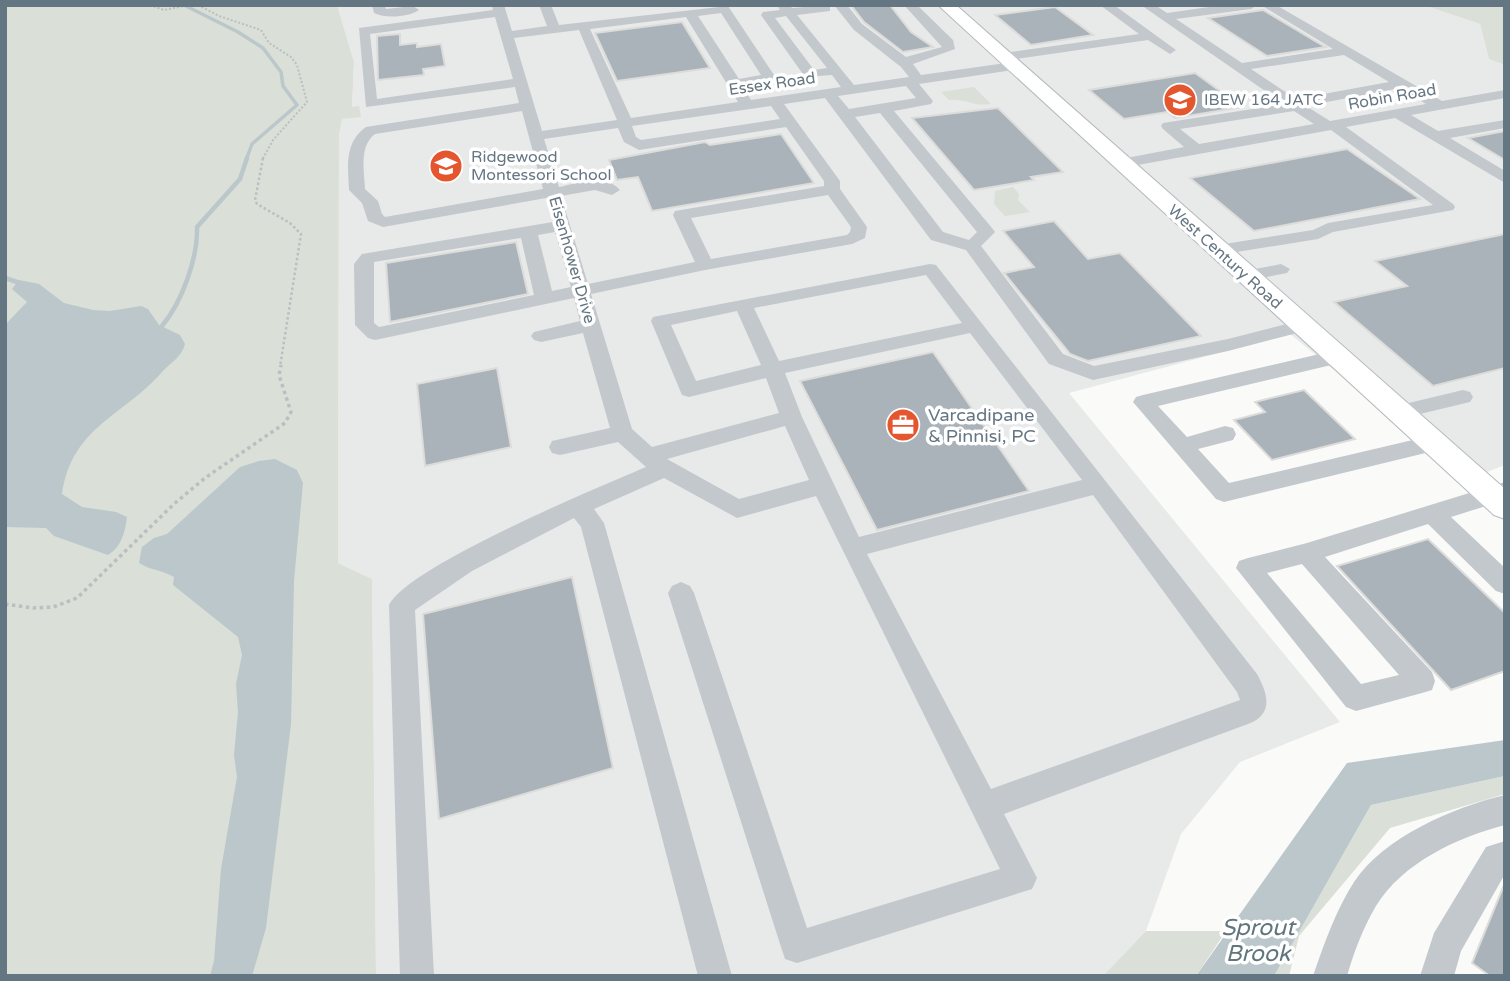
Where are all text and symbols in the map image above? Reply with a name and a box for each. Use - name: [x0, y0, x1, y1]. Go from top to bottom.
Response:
- street label: Essex Road: [727, 68, 817, 100]
- street label: Robin Road: [1346, 79, 1438, 115]
- school or university icon: IBEW 164 JATC: [1161, 81, 1199, 119]
- place label: IBEW 164 JATC: [1204, 90, 1323, 110]
- school or university icon: Ridgewood Montessori School: [427, 147, 465, 185]
- place label: Ridgewood Montessori School: [471, 147, 612, 185]
- street label: Eisenhower Drive: [544, 194, 600, 326]
- street label: West Century Road: [1164, 200, 1286, 314]
- place label: Varcadipane & Pinnisi, PC: [928, 404, 1036, 447]
- office icon: Varcadipane & Pinnisi, PC: [884, 406, 922, 444]
- water label: Sprout Brook: [1221, 914, 1297, 968]

